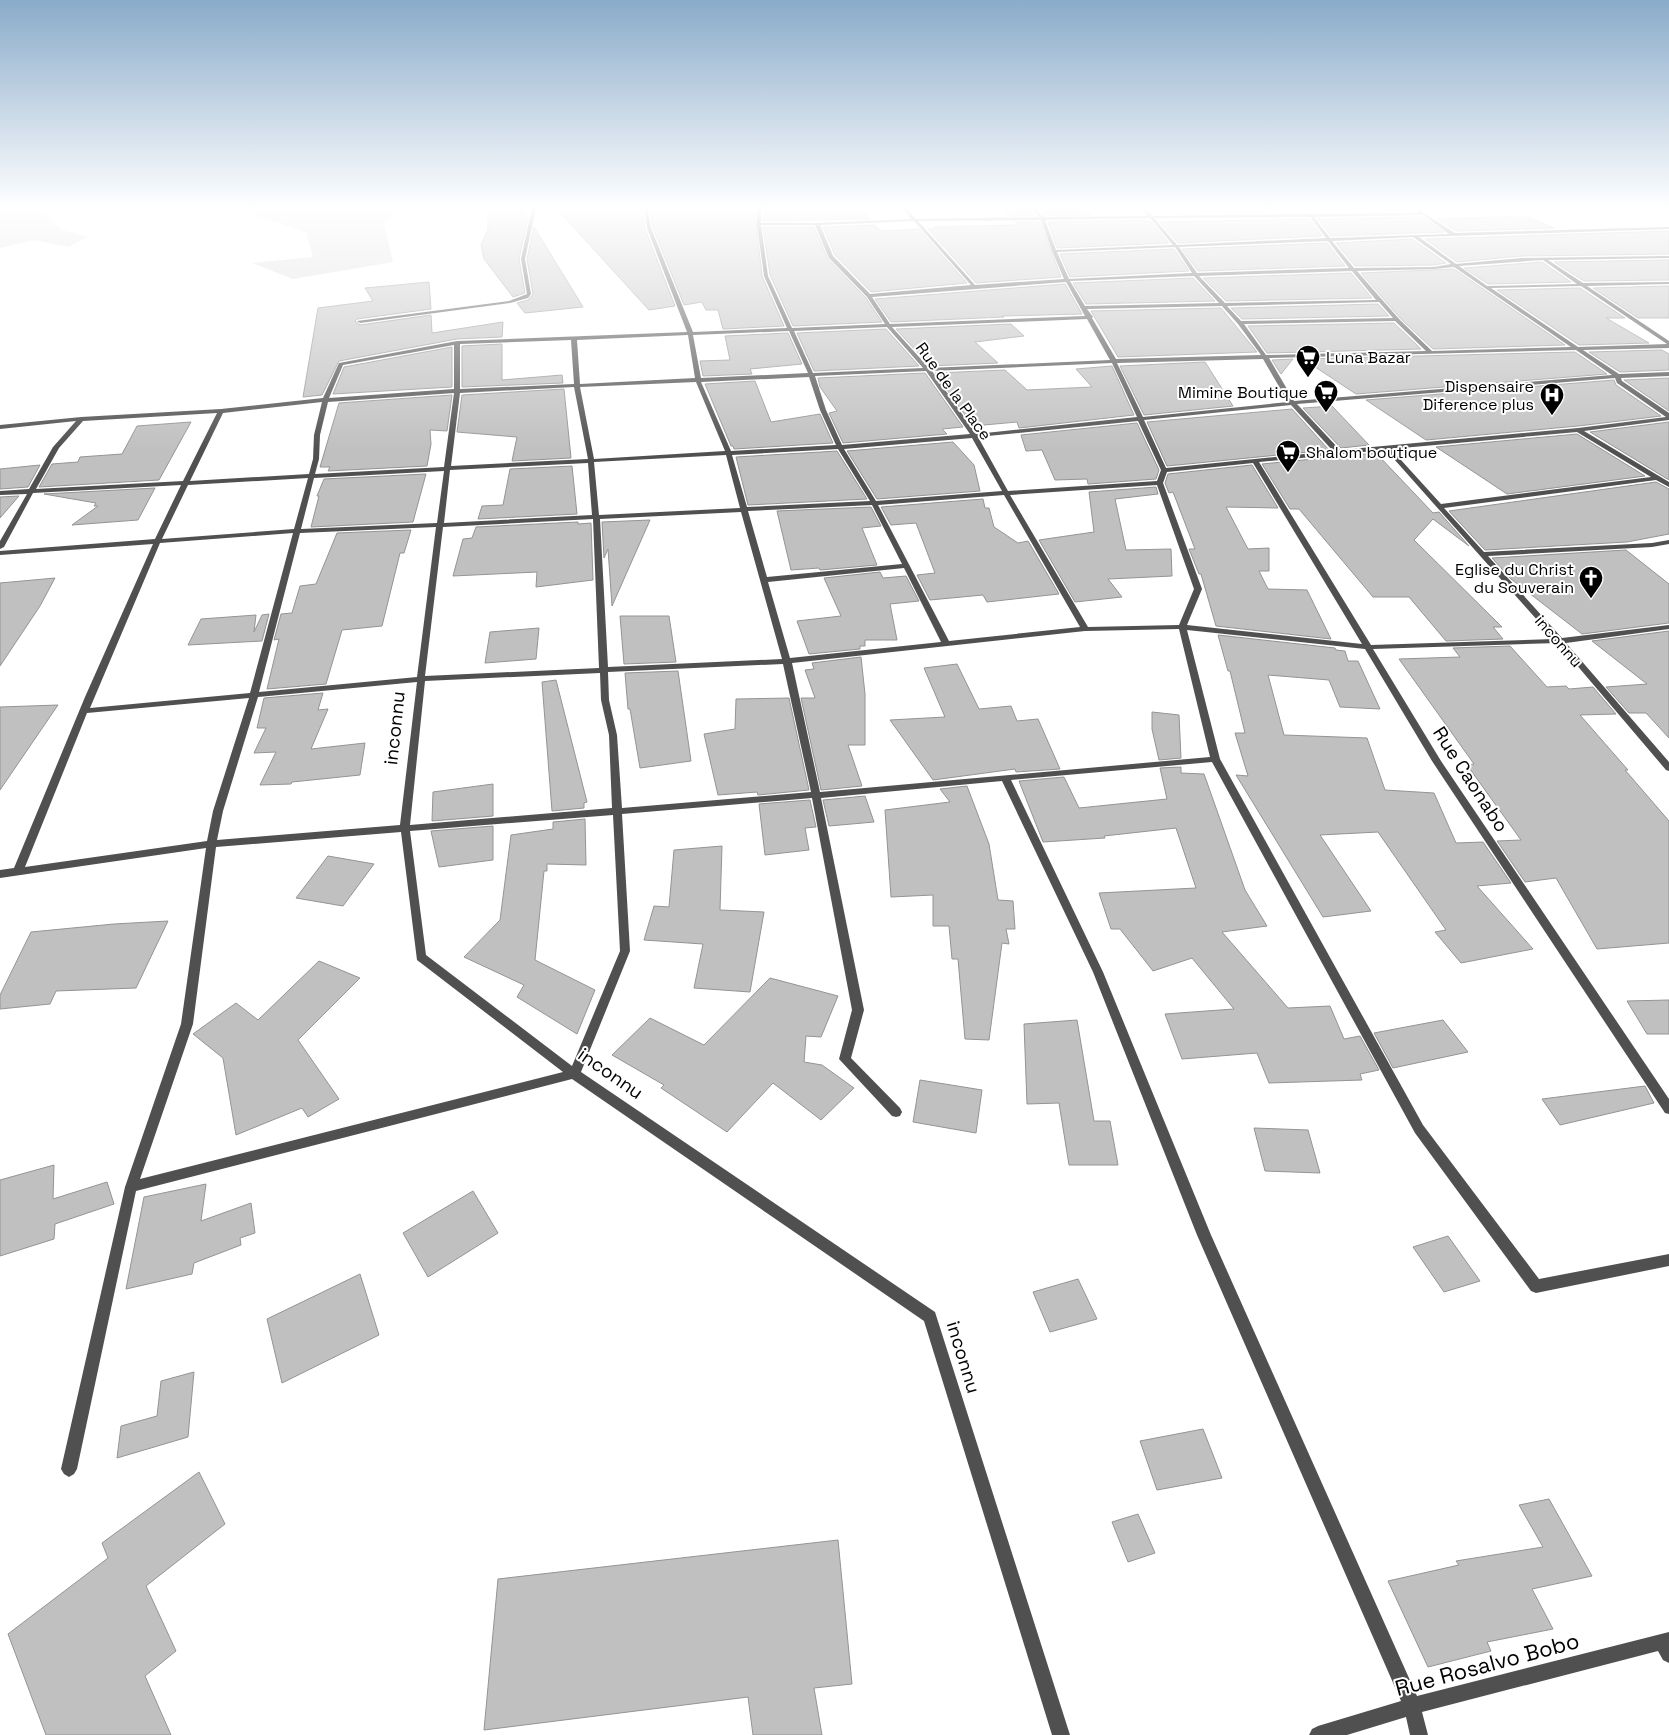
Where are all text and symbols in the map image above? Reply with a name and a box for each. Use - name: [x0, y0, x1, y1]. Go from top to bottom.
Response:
- street label: Rue de la Place: [911, 338, 996, 444]
- supermarket icon: Luna Bazar: [1295, 344, 1321, 378]
- place label: Luna Bazar: [1326, 347, 1411, 368]
- place label: Dispensaire Diference plus: [1423, 376, 1534, 415]
- supermarket icon: Mimine Boutique: [1313, 379, 1339, 413]
- place label: Mimine Boutique: [1178, 382, 1308, 403]
- hospital icon: Dispensaire Diference plus: [1539, 382, 1565, 416]
- supermarket icon: Shalom boutique: [1275, 439, 1301, 473]
- place label: Shalom boutique: [1306, 442, 1437, 463]
- place label: Eglise du Christ du Souverain: [1455, 559, 1574, 598]
- church icon: Eglise du Christ du Souverain: [1578, 565, 1604, 599]
- street label: inconnu: [1530, 611, 1587, 672]
- street label: inconnu: [378, 690, 411, 766]
- street label: Rue Caonabo: [1427, 722, 1514, 837]
- street label: inconnu: [573, 1042, 648, 1105]
- street label: inconnu: [941, 1318, 986, 1396]
- street label: Rue Rosalvo Bobo: [1392, 1626, 1582, 1702]

